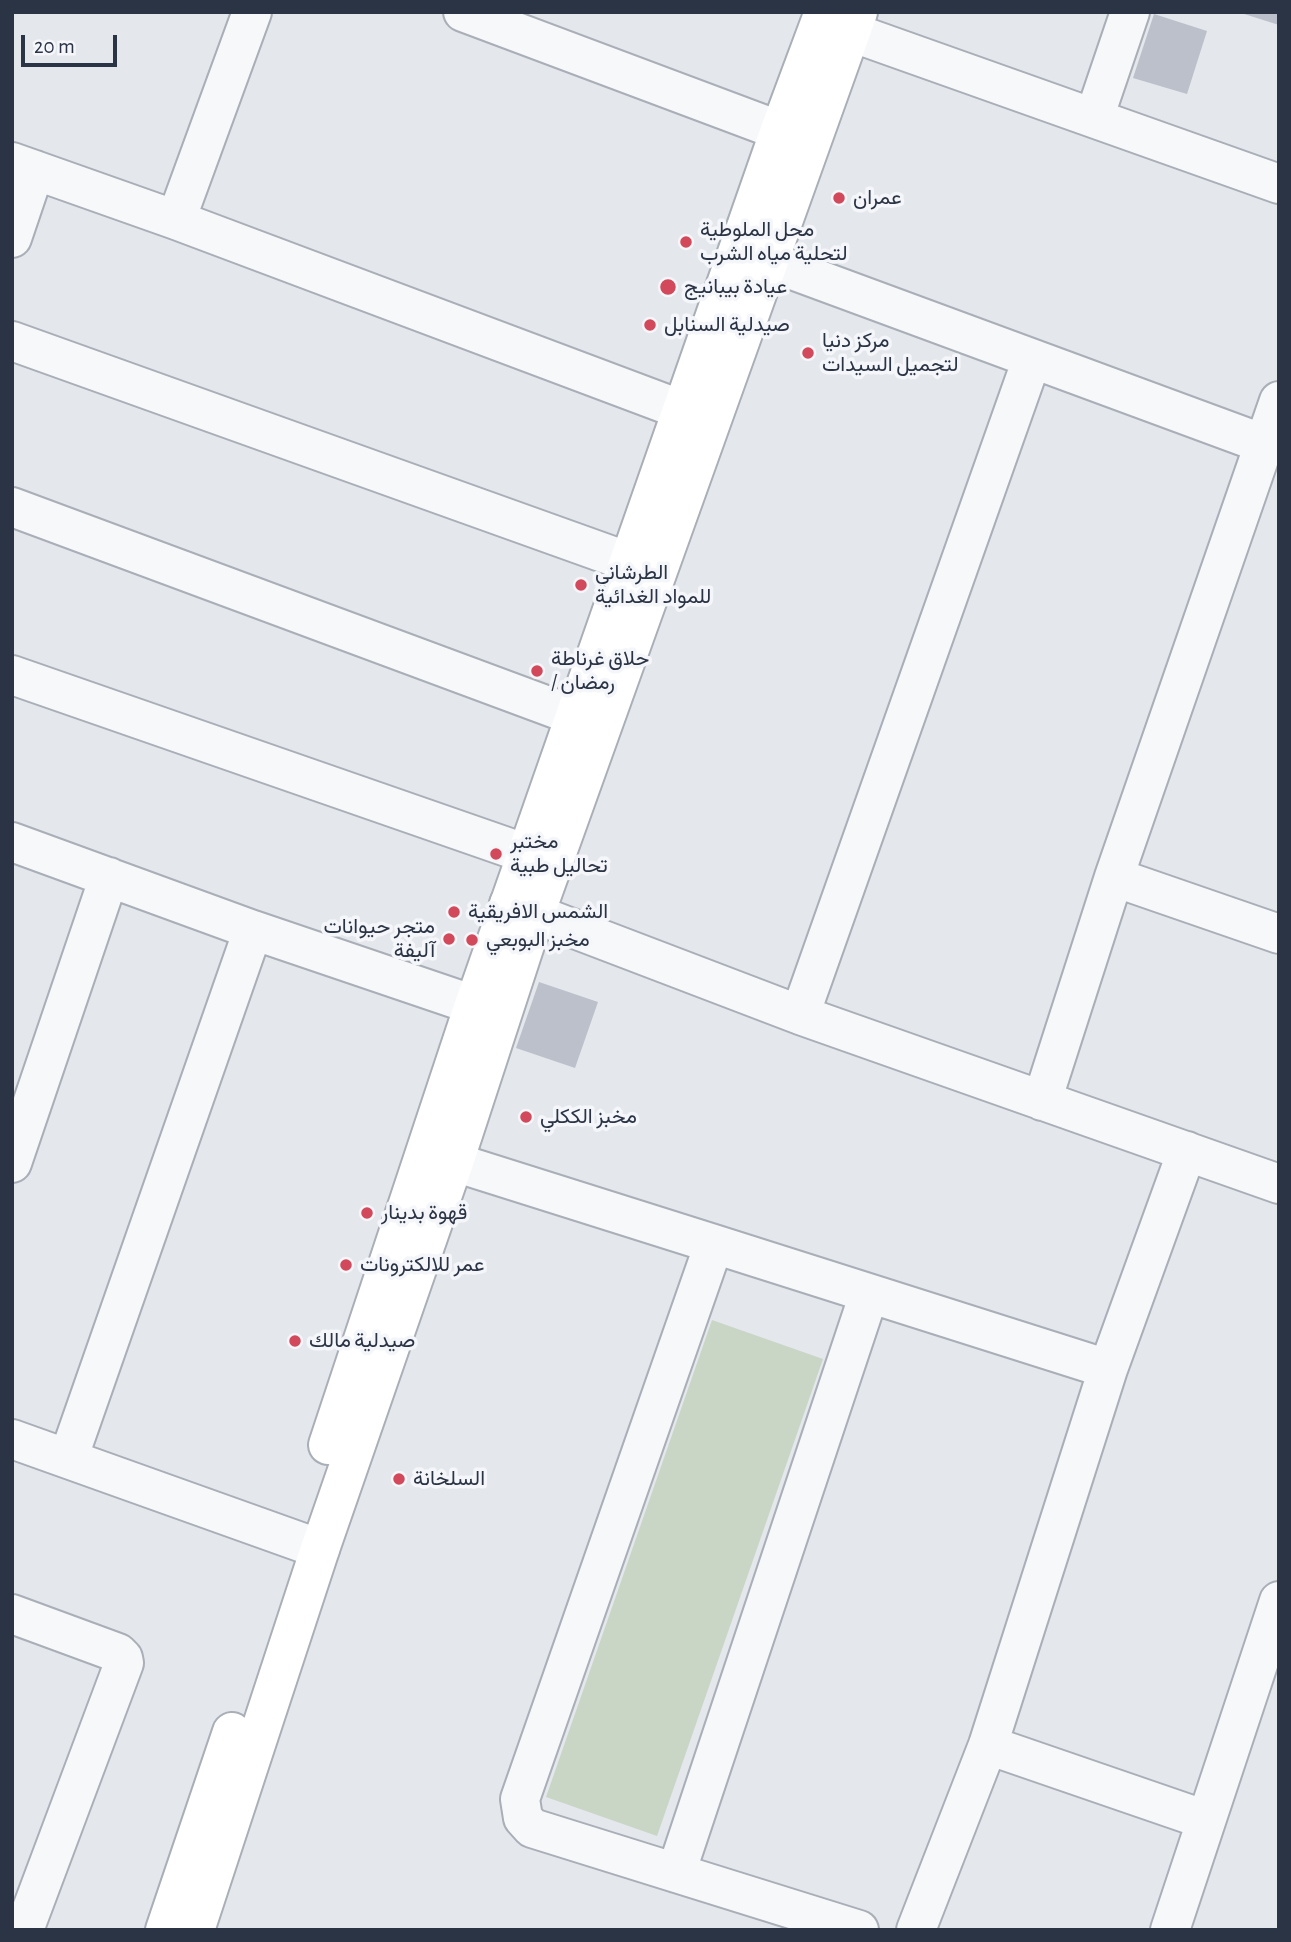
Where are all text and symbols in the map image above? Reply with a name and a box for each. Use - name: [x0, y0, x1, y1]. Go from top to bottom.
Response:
- scale bar: [24, 21, 121, 65]
- text: 20 m: [34, 36, 75, 57]
- place label: عمران: [853, 185, 902, 211]
- marker: عمران: [831, 190, 847, 206]
- place label: محل الملوطية لتحلية مياه الشرب: [700, 217, 848, 267]
- marker: محل الملوطية لتحلية مياه الشرب: [678, 234, 694, 250]
- place label: عيادة بيبانيج: [684, 274, 787, 300]
- marker: عيادة بيبانيج: [658, 277, 678, 297]
- place label: صيدلية السنابل: [664, 312, 790, 338]
- marker: صيدلية السنابل: [642, 317, 658, 333]
- place label: مركز دنيا لتجميل السيدات: [822, 328, 958, 378]
- marker: مركز دنيا لتجميل السيدات: [800, 345, 816, 361]
- place label: الطرشاني للمواد الغدائية: [595, 560, 711, 610]
- marker: الطرشاني للمواد الغدائية: [573, 577, 589, 593]
- place label: حلاق غرناطة / رمضان: [551, 646, 649, 696]
- marker: حلاق غرناطة / رمضان: [529, 663, 545, 679]
- place label: مختبر تحاليل طبية: [510, 829, 608, 879]
- marker: مختبر تحاليل طبية: [488, 846, 504, 862]
- place label: الشمس الافريقية: [468, 899, 608, 925]
- marker: الشمس الافريقية: [446, 904, 462, 920]
- place label: متجر حيوانات آليفة: [323, 914, 435, 964]
- place label: مخبز البوبعي: [486, 927, 590, 953]
- marker: متجر حيوانات آليفة: [441, 931, 457, 947]
- marker: مخبز البوبعي: [464, 932, 480, 948]
- place label: مخبز الككلي: [540, 1104, 637, 1130]
- marker: مخبز الككلي: [518, 1109, 534, 1125]
- place label: قهوة بدينار: [381, 1200, 467, 1226]
- marker: قهوة بدينار: [359, 1205, 375, 1221]
- place label: عمر للالكترونات: [360, 1252, 485, 1278]
- marker: عمر للالكترونات: [338, 1257, 354, 1273]
- place label: صيدلية مالك: [309, 1328, 415, 1354]
- marker: صيدلية مالك: [287, 1333, 303, 1349]
- place label: السلخانة: [413, 1466, 485, 1492]
- marker: السلخانة: [391, 1471, 407, 1487]

